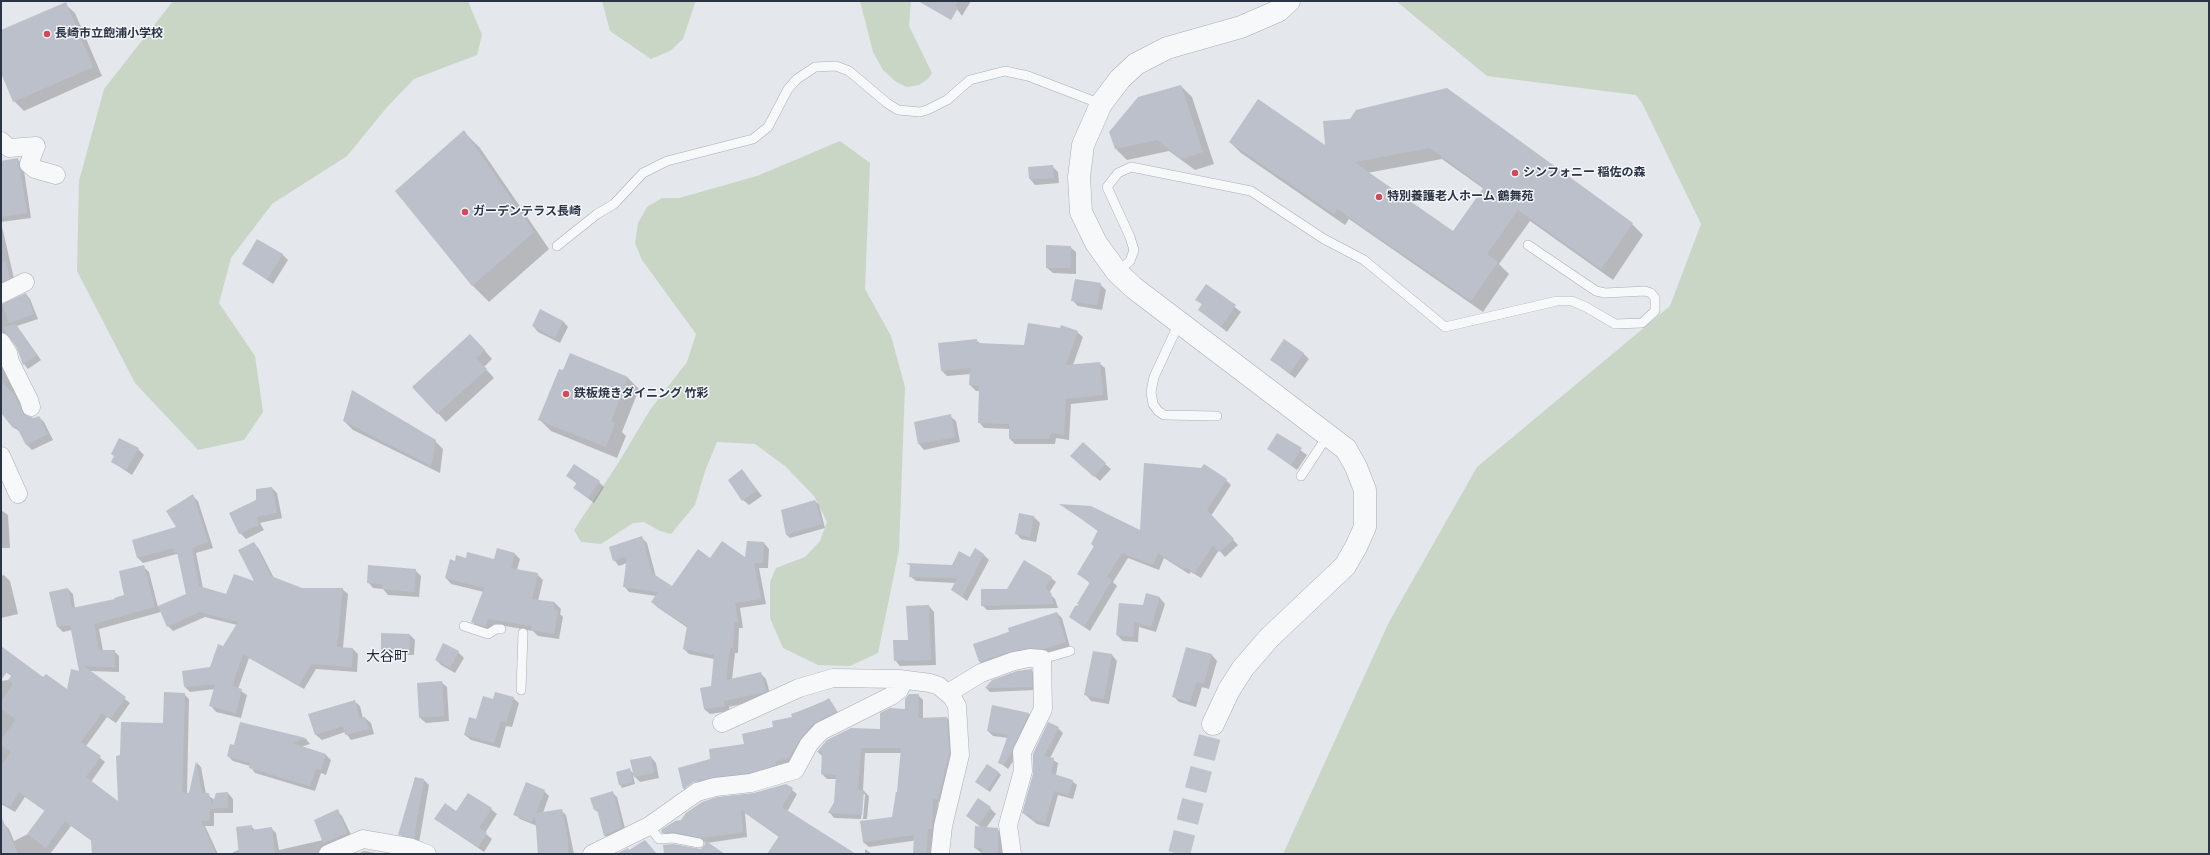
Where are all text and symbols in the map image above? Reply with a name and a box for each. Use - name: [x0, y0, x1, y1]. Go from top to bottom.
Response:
- place label: 長崎市立飽浦小学校: [55, 27, 163, 41]
- marker: 長崎市立飽浦小学校: [42, 29, 52, 39]
- place label: シンフォニー 稲佐の森: [1523, 166, 1646, 180]
- marker: シンフォニー 稲佐の森: [1510, 168, 1520, 178]
- place label: 特別養護老人ホーム 鶴舞苑: [1387, 190, 1534, 204]
- marker: 特別養護老人ホーム 鶴舞苑: [1374, 192, 1384, 202]
- place label: ガーデンテラス長崎: [473, 205, 581, 219]
- marker: ガーデンテラス長崎: [460, 207, 470, 217]
- place label: 鉄板焼きダイニング 竹彩: [574, 387, 709, 401]
- marker: 鉄板焼きダイニング 竹彩: [561, 389, 571, 399]
- district label: 大谷町: [366, 649, 408, 665]

